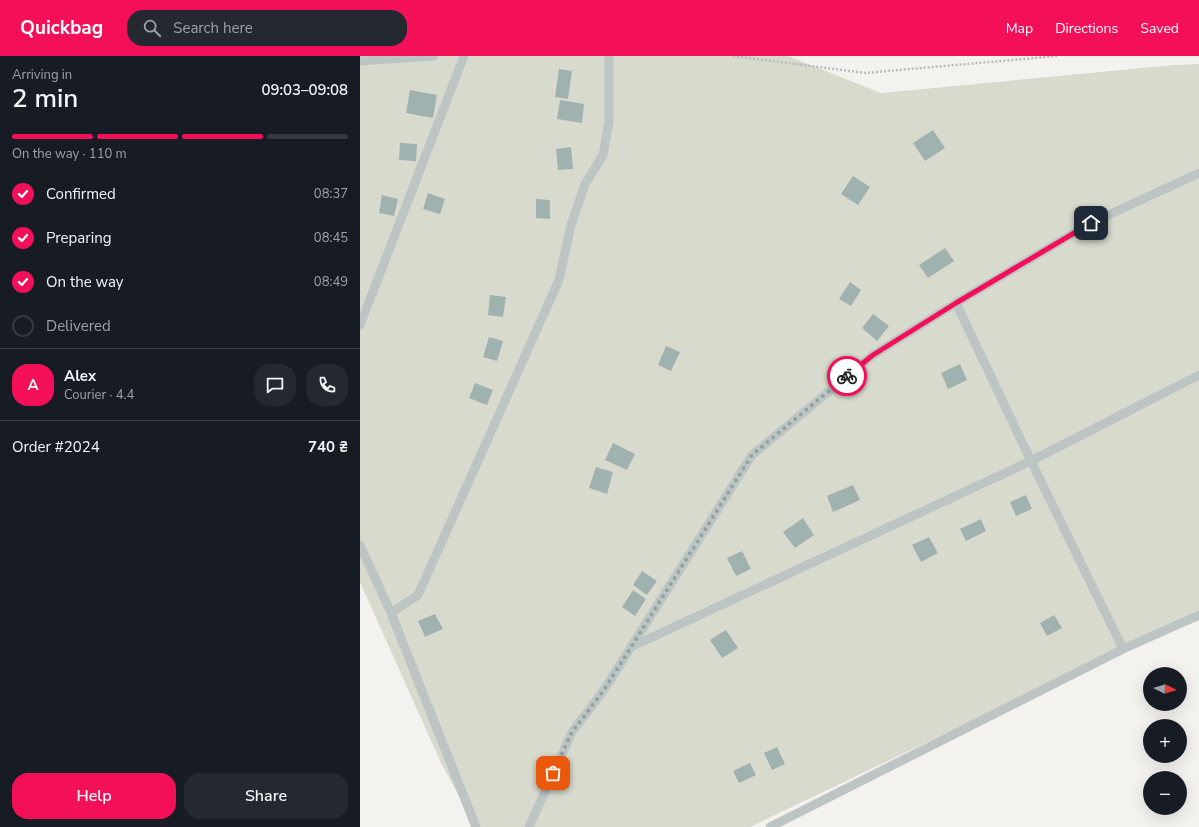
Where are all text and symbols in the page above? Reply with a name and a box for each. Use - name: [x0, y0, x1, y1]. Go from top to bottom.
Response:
- search box: [127, 10, 407, 46]
- text: Quickbag: [20, 15, 103, 41]
- icon: search: [141, 17, 163, 39]
- text: Search here: [173, 18, 253, 38]
- text: Map: [1006, 19, 1033, 38]
- text: Directions: [1055, 19, 1118, 38]
- text: Saved: [1140, 19, 1179, 38]
- text: Arriving in: [12, 66, 72, 84]
- text: 09:03–09:08: [261, 80, 348, 100]
- text: 2 min: [12, 81, 78, 116]
- text: On the way · 110 m: [12, 145, 127, 163]
- icon: check: [12, 183, 34, 205]
- text: Confirmed: [46, 184, 116, 204]
- text: 08:37: [314, 185, 348, 203]
- pin: [1074, 206, 1108, 240]
- icon: home: [1080, 212, 1102, 234]
- icon: check: [12, 227, 34, 249]
- text: Preparing: [46, 228, 111, 248]
- text: 08:45: [314, 229, 348, 247]
- icon: check: [12, 271, 34, 293]
- text: On the way: [46, 272, 124, 292]
- text: 08:49: [314, 273, 348, 291]
- text: Delivered: [46, 316, 111, 336]
- courier: [827, 356, 867, 396]
- button: chat: [254, 364, 296, 406]
- button: phone: [306, 364, 348, 406]
- icon: bike: [836, 365, 858, 387]
- text: Alex: [64, 366, 96, 386]
- text: A: [27, 375, 39, 395]
- text: Courier · 4.4: [64, 386, 134, 404]
- text: Order #2024: [12, 437, 100, 457]
- text: 740 ₴: [308, 437, 348, 457]
- north arrow: [1143, 667, 1187, 711]
- map controls: [1143, 667, 1187, 815]
- button: +: [1143, 719, 1187, 763]
- pin: [536, 756, 570, 790]
- icon: bag: [542, 762, 564, 784]
- button: −: [1143, 771, 1187, 815]
- button: Help: [12, 773, 176, 819]
- button: Share: [184, 773, 348, 819]

